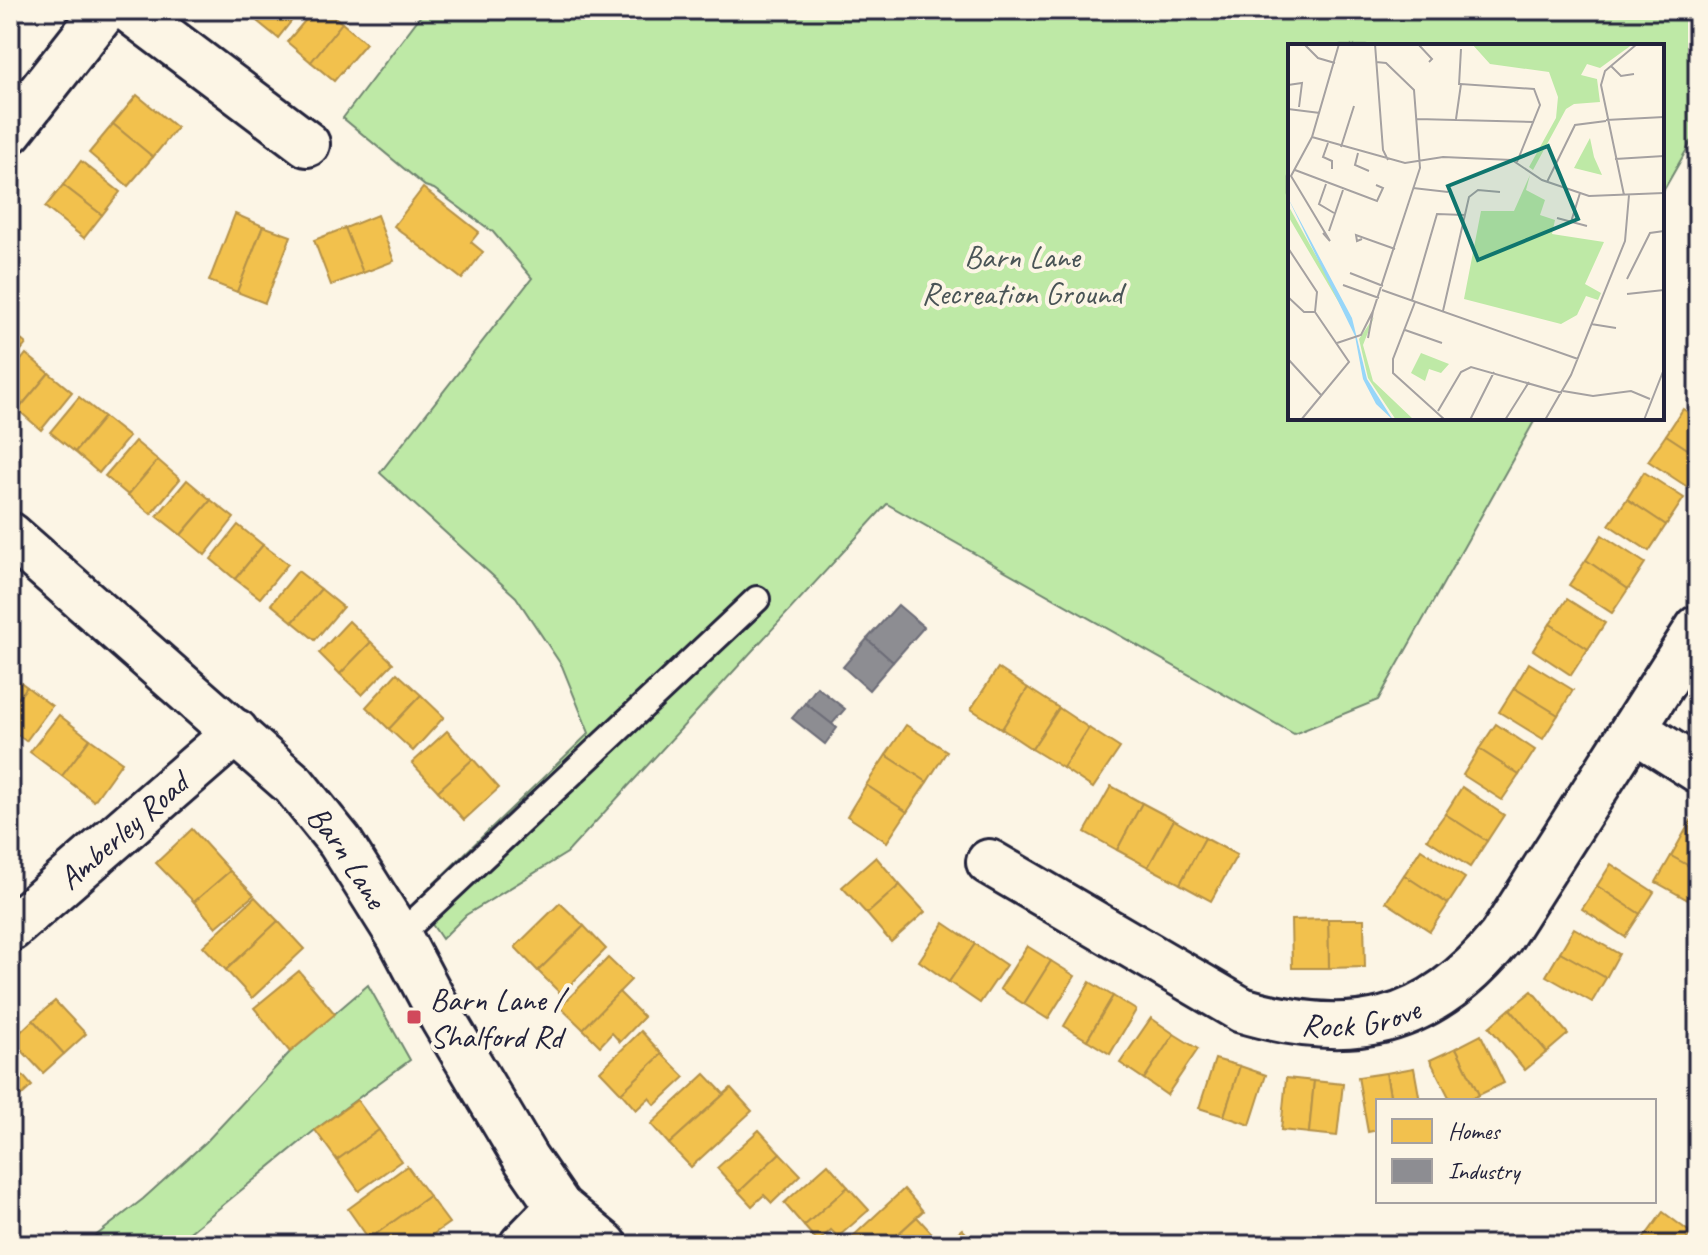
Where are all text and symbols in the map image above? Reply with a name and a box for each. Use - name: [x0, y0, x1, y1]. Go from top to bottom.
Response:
- inset map: [1288, 44, 1664, 420]
- park label: Barn Lane Recreation Ground: [922, 236, 1127, 314]
- street label: Amberley Road: [50, 760, 200, 898]
- street label: Barn Lane: [298, 797, 398, 918]
- place label: Barn Lane / Shalford Rd: [430, 979, 570, 1057]
- street label: Rock Grove: [1300, 987, 1429, 1046]
- marker: Barn Lane / Shalford Rd: [405, 1008, 423, 1026]
- legend: [1376, 1099, 1656, 1203]
- text: Homes: [1448, 1116, 1501, 1146]
- text: Industry: [1448, 1156, 1521, 1186]

